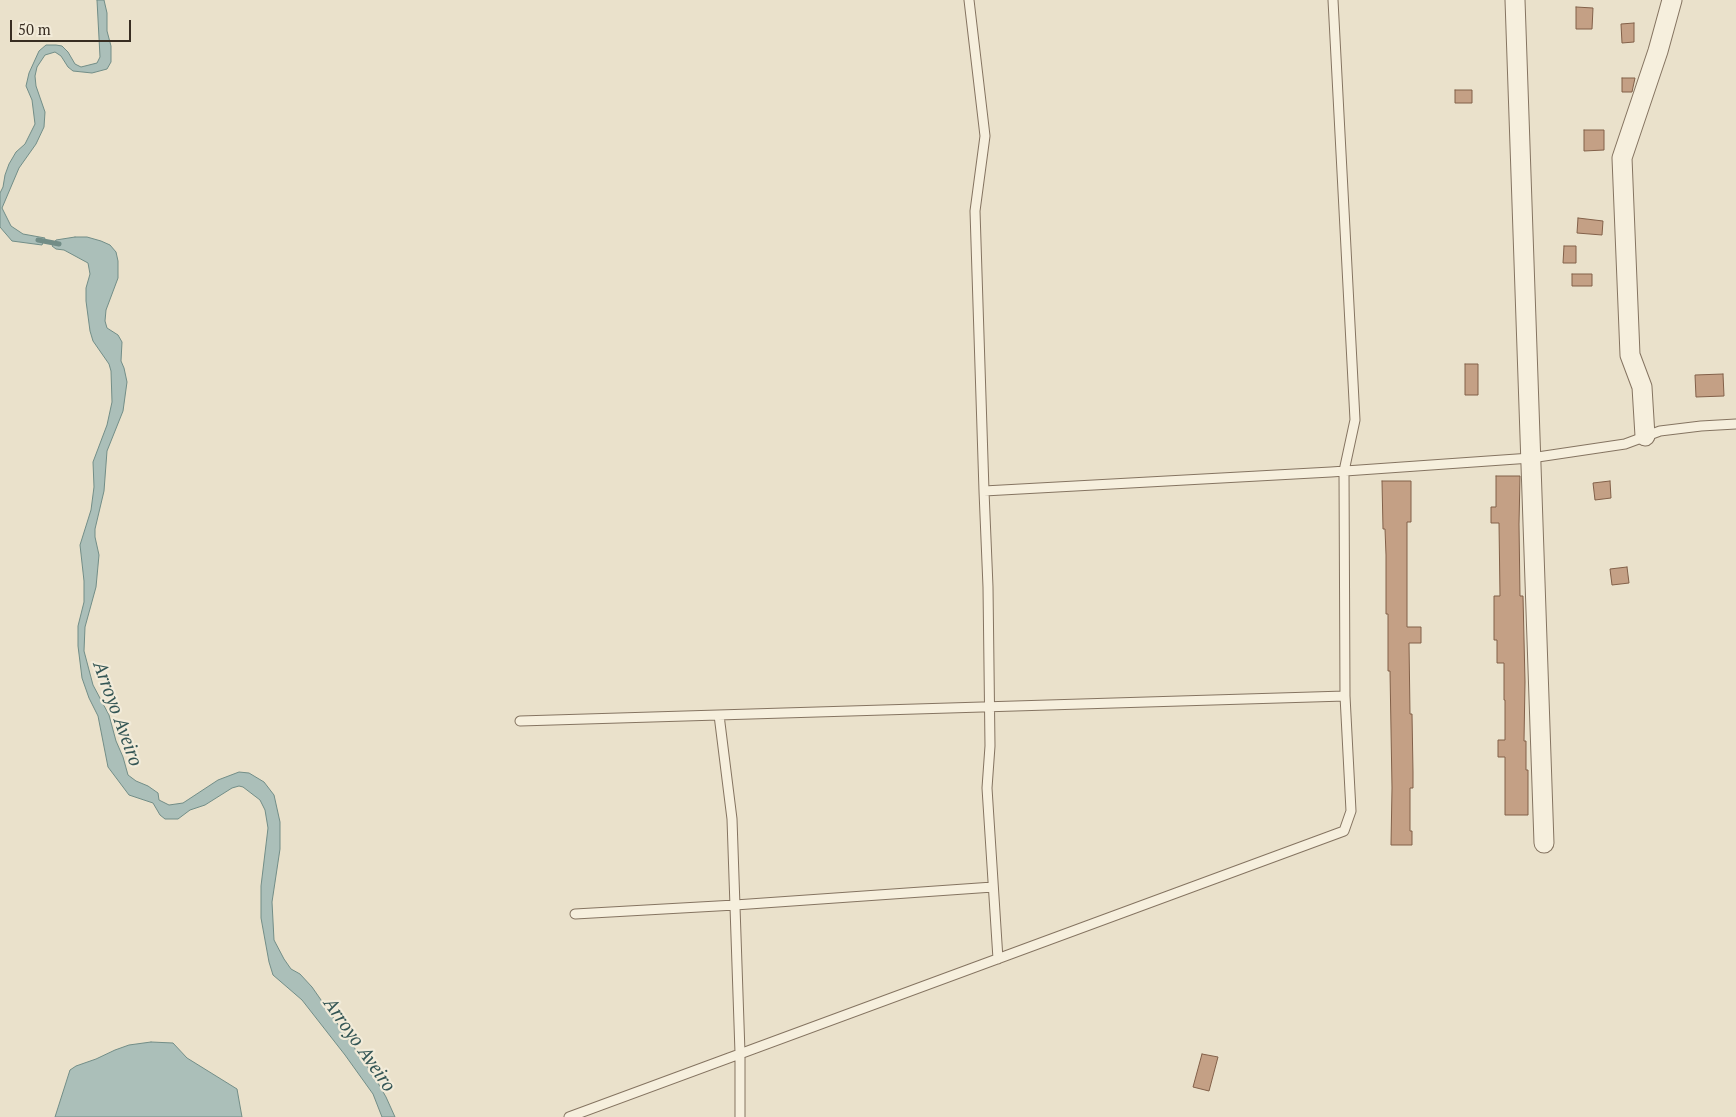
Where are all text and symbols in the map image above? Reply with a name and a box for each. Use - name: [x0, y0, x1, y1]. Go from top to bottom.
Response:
- scale bar: [12, 10, 134, 42]
- text: 50 m: [18, 19, 51, 39]
- water label: Arroyo Aveiro: [87, 658, 147, 770]
- water label: Arroyo Aveiro: [318, 993, 400, 1097]

